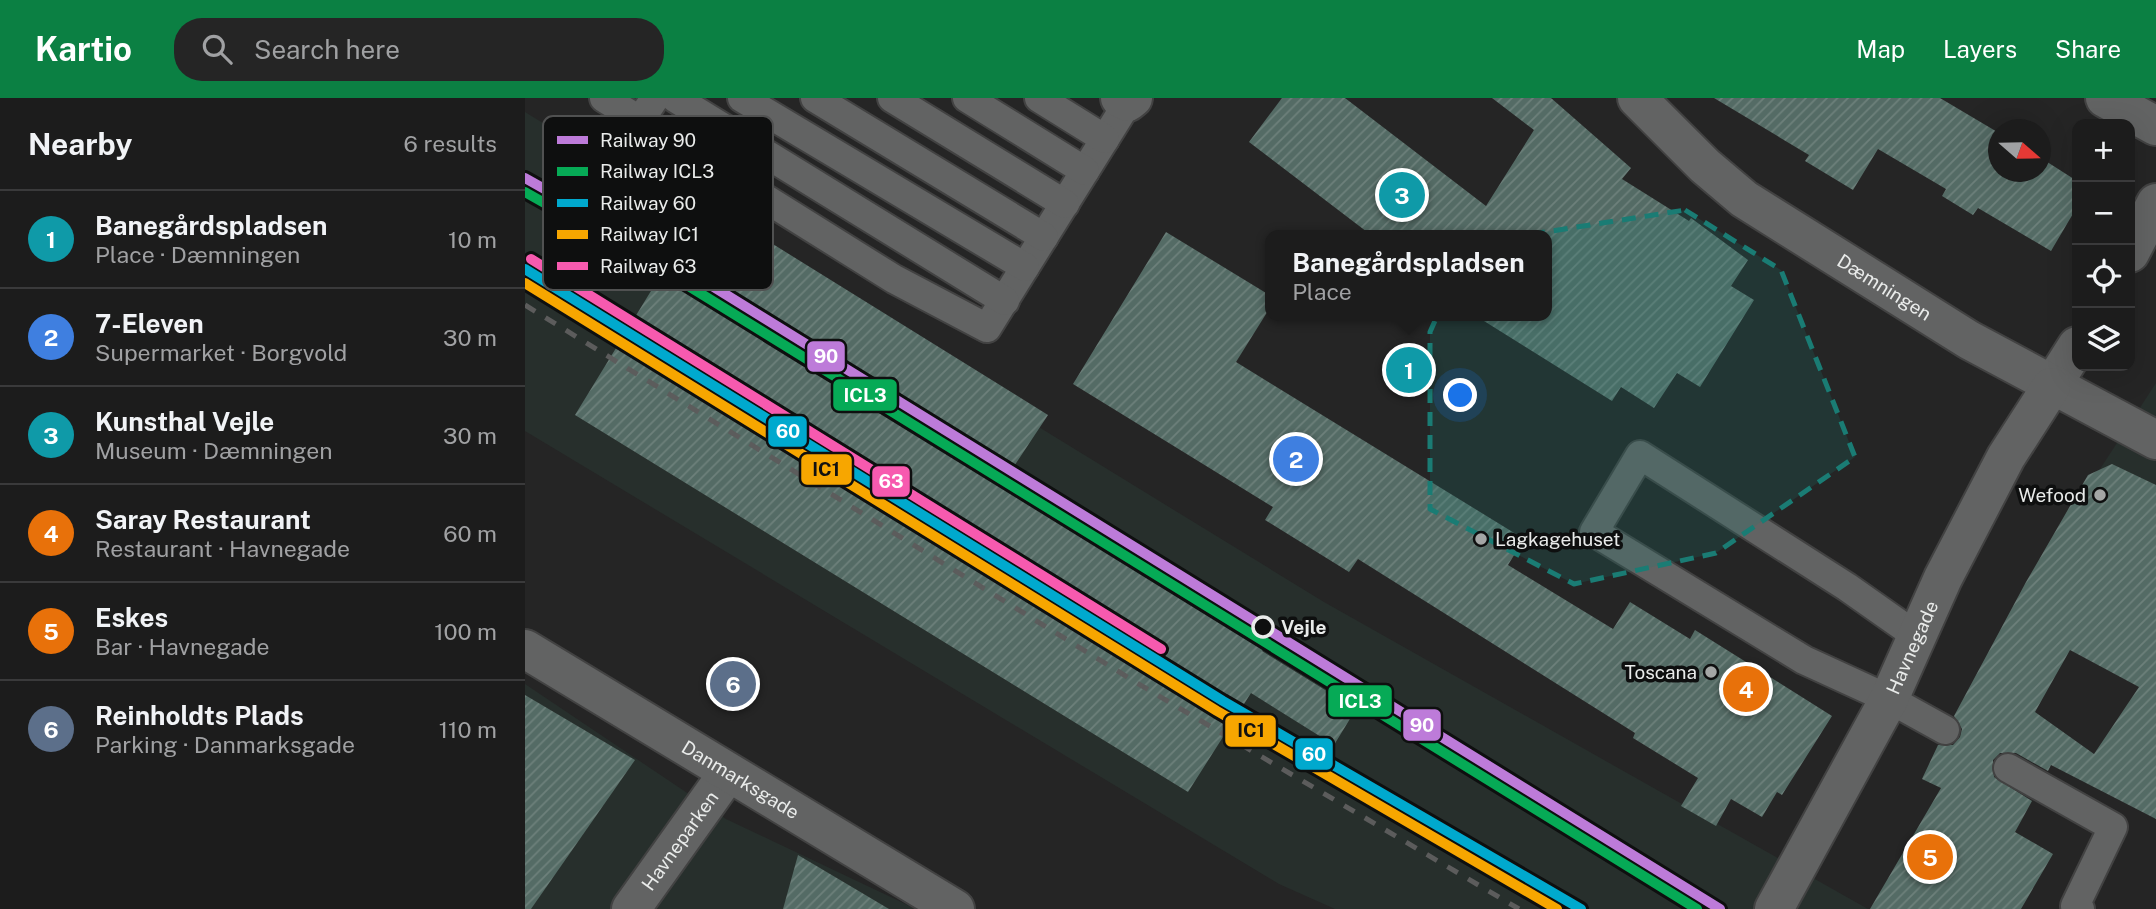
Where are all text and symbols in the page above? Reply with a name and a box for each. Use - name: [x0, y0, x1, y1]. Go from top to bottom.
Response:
- search box: [174, 18, 664, 81]
- text: Kartio: [35, 30, 132, 68]
- icon: search: [198, 30, 236, 68]
- text: Search here: [254, 34, 400, 65]
- text: Map: [1856, 35, 1905, 63]
- text: Layers: [1943, 35, 2017, 63]
- text: Share: [2055, 35, 2121, 63]
- legend: [543, 116, 773, 290]
- north arrow: [1988, 119, 2051, 182]
- map controls: [2072, 119, 2135, 371]
- button: +: [2072, 119, 2135, 182]
- text: Nearby: [28, 126, 132, 162]
- text: Railway 90: [600, 129, 696, 151]
- text: 6 results: [404, 130, 497, 157]
- text: Railway ICL3: [600, 160, 714, 182]
- pin: 3: [1379, 169, 1425, 221]
- button: −: [2072, 182, 2135, 245]
- text: Railway 60: [600, 192, 696, 214]
- text: Banegårdspladsen: [95, 210, 328, 241]
- text: Railway IC1: [600, 223, 699, 245]
- text: 1: [46, 226, 56, 253]
- text: 10 m: [448, 226, 497, 253]
- popup: [1265, 230, 1552, 321]
- text: Place · Dæmningen: [95, 241, 300, 268]
- button: locate: [2072, 245, 2135, 308]
- text: Banegårdspladsen: [1292, 247, 1525, 278]
- street label: Dæmningen: [1833, 249, 1936, 325]
- text: Railway 63: [600, 255, 697, 277]
- text: Place: [1292, 278, 1352, 305]
- text: 7-Eleven: [95, 308, 204, 339]
- button: layers: [2072, 308, 2135, 371]
- text: 2: [44, 324, 58, 351]
- text: 30 m: [443, 324, 497, 351]
- text: Supermarket · Borgvold: [95, 339, 347, 366]
- line badge: 90: [806, 340, 846, 373]
- pin: 1: [1386, 344, 1432, 396]
- text: 90: [814, 345, 838, 367]
- line badge: ICL3: [832, 378, 898, 412]
- your location: [1443, 378, 1477, 412]
- text: ICL3: [843, 384, 887, 406]
- text: Kunsthal Vejle: [95, 406, 274, 437]
- line badge: 60: [767, 415, 808, 448]
- text: 60: [776, 420, 800, 442]
- text: 3: [43, 422, 59, 449]
- text: 30 m: [443, 422, 497, 449]
- pin: 2: [1273, 433, 1319, 485]
- text: Museum · Dæmningen: [95, 437, 333, 464]
- line badge: IC1: [800, 453, 853, 486]
- text: IC1: [812, 458, 840, 480]
- line badge: 63: [871, 465, 911, 498]
- text: 63: [878, 470, 904, 492]
- place label: Wefood: [2018, 484, 2086, 506]
- marker: Wefood: [2092, 487, 2108, 503]
- text: Saray Restaurant: [95, 504, 311, 535]
- text: 4: [43, 520, 59, 547]
- text: 60 m: [443, 520, 497, 547]
- place label: Lagkagehuset: [1495, 528, 1621, 550]
- marker: Lagkagehuset: [1473, 531, 1489, 547]
- text: Restaurant · Havnegade: [95, 535, 350, 562]
- street label: Havnegade: [1882, 597, 1943, 698]
- text: Eskes: [95, 602, 168, 633]
- marker: Vejle: [1252, 616, 1274, 638]
- place label: Vejle: [1281, 616, 1326, 638]
- text: 5: [43, 618, 59, 645]
- text: 100 m: [434, 618, 497, 645]
- text: Bar · Havnegade: [95, 633, 270, 660]
- pin: 6: [710, 658, 756, 710]
- place label: Toscana: [1625, 661, 1697, 683]
- pin: 4: [1723, 663, 1769, 715]
- marker: Toscana: [1703, 664, 1719, 680]
- line badge: ICL3: [1327, 684, 1393, 718]
- text: ICL3: [1338, 690, 1382, 712]
- text: Reinholdts Plads: [95, 700, 304, 731]
- line badge: 90: [1402, 708, 1442, 742]
- line badge: IC1: [1224, 714, 1277, 748]
- text: 90: [1410, 714, 1434, 736]
- text: 6: [43, 716, 59, 743]
- text: 110 m: [439, 716, 497, 743]
- text: IC1: [1237, 719, 1265, 741]
- text: Parking · Danmarksgade: [95, 731, 355, 758]
- street label: Danmarksgade: [678, 736, 803, 823]
- line badge: 60: [1294, 737, 1334, 771]
- text: 60: [1302, 743, 1326, 765]
- street label: Havneparken: [637, 787, 723, 895]
- pin: 5: [1907, 831, 1953, 883]

